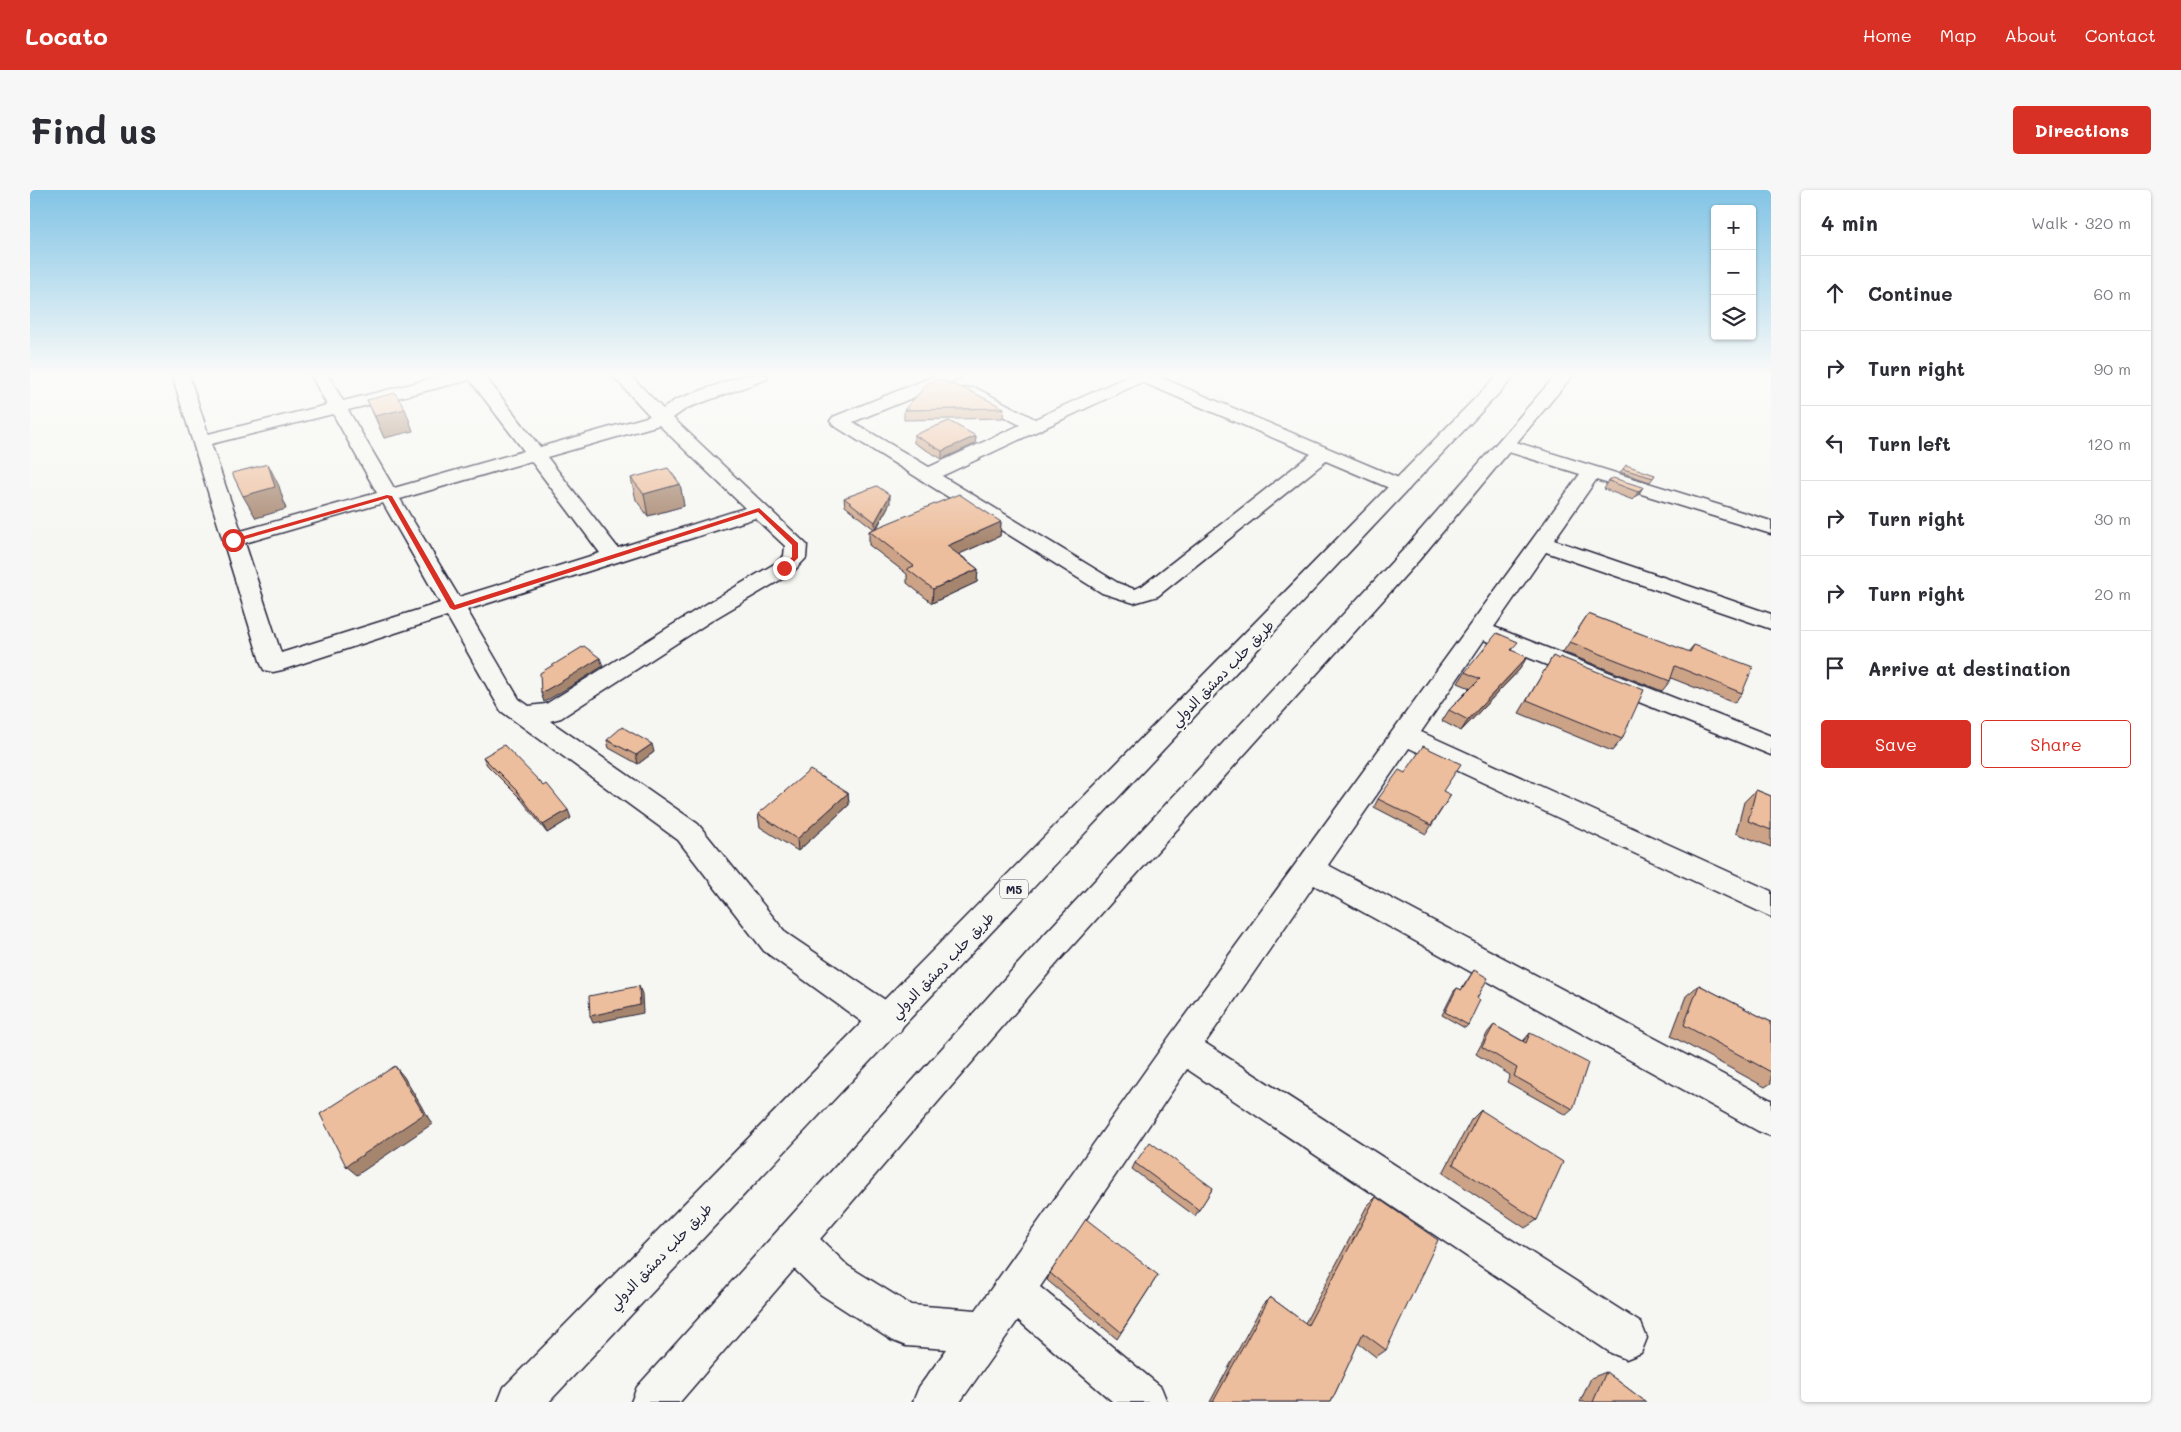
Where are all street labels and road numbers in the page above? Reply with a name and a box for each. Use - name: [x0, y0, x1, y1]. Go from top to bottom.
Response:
- street label: طريق حلب دمشق الدولي: [1166, 616, 1281, 733]
- road number: M5: [1000, 880, 1028, 899]
- street label: طريق حلب دمشق الدولي: [886, 908, 1001, 1025]
- street label: طريق حلب دمشق الدولي: [604, 1199, 719, 1316]

